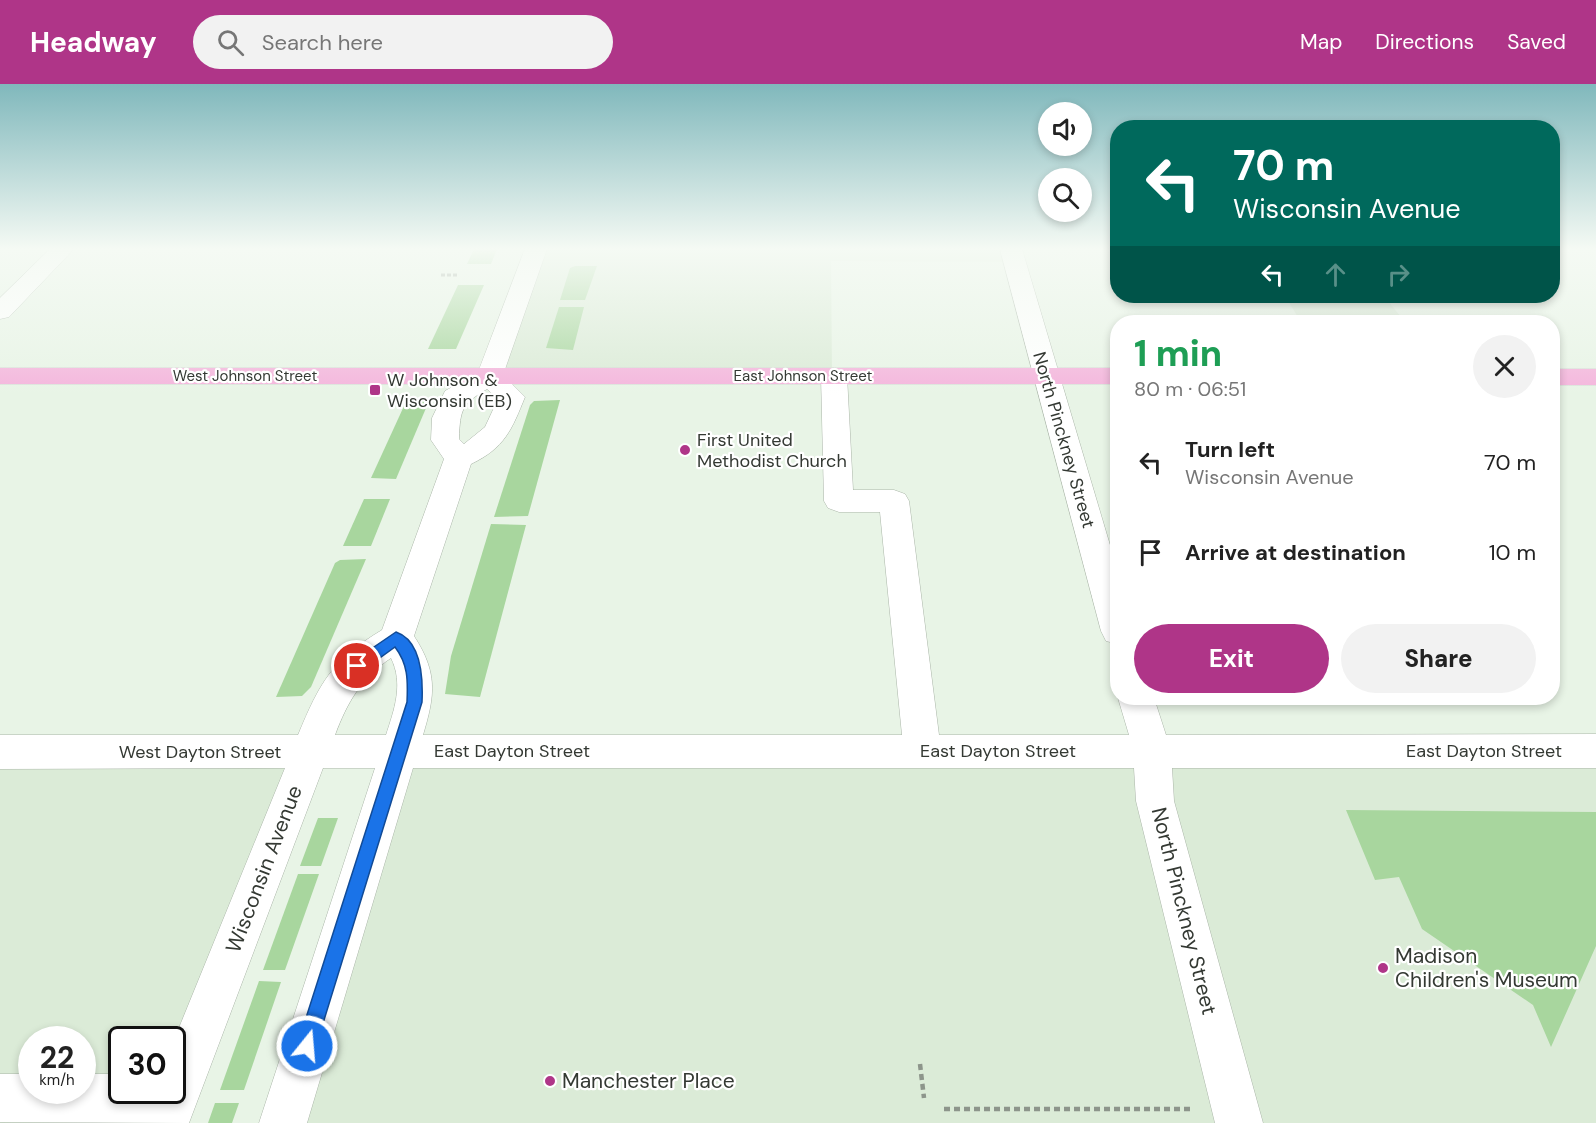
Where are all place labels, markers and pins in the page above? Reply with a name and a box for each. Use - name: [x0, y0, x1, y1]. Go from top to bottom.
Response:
- place label: W Johnson & Wisconsin (EB): [387, 368, 512, 413]
- marker: W Johnson & Wisconsin (EB): [368, 383, 382, 397]
- place label: First United Methodist Church: [697, 428, 847, 473]
- marker: First United Methodist Church: [678, 443, 692, 457]
- pin: [331, 640, 382, 691]
- place label: Madison Children's Museum: [1395, 942, 1578, 994]
- marker: Madison Children's Museum: [1376, 961, 1390, 975]
- place label: Manchester Place: [562, 1067, 735, 1095]
- marker: Manchester Place: [543, 1074, 557, 1088]

